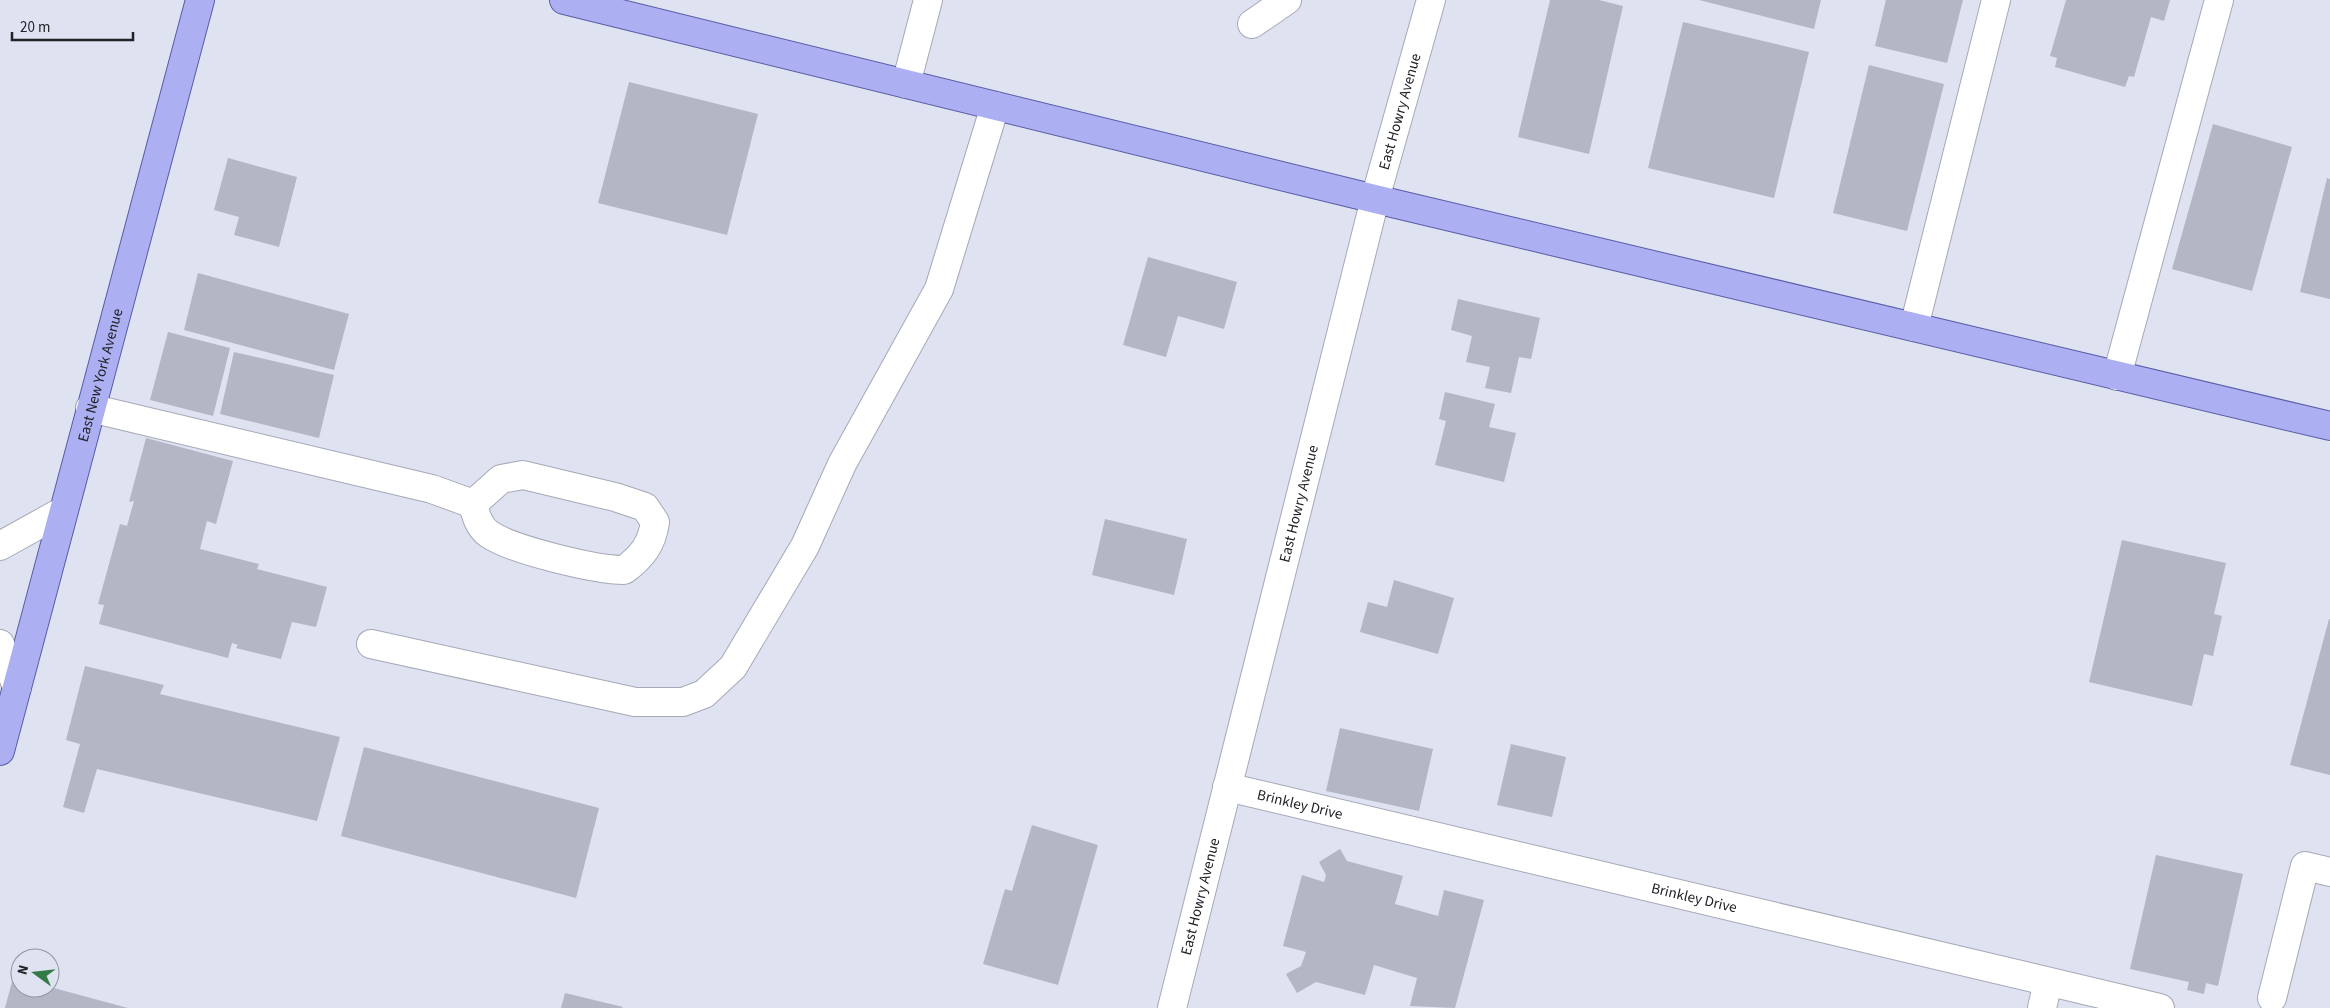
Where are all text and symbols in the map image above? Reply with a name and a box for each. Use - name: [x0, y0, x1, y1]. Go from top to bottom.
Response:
- scale bar: [12, 10, 134, 42]
- text: 20 m: [20, 17, 50, 38]
- street label: East Howry Avenue: [1373, 51, 1426, 172]
- street label: East New York Avenue: [72, 306, 128, 444]
- street label: East Howry Avenue: [1274, 443, 1323, 564]
- street label: Brinkley Drive: [1255, 784, 1345, 825]
- street label: East Howry Avenue: [1175, 836, 1225, 957]
- street label: Brinkley Drive: [1649, 877, 1739, 918]
- north arrow: [10, 948, 60, 998]
- text: N: [13, 963, 34, 977]

